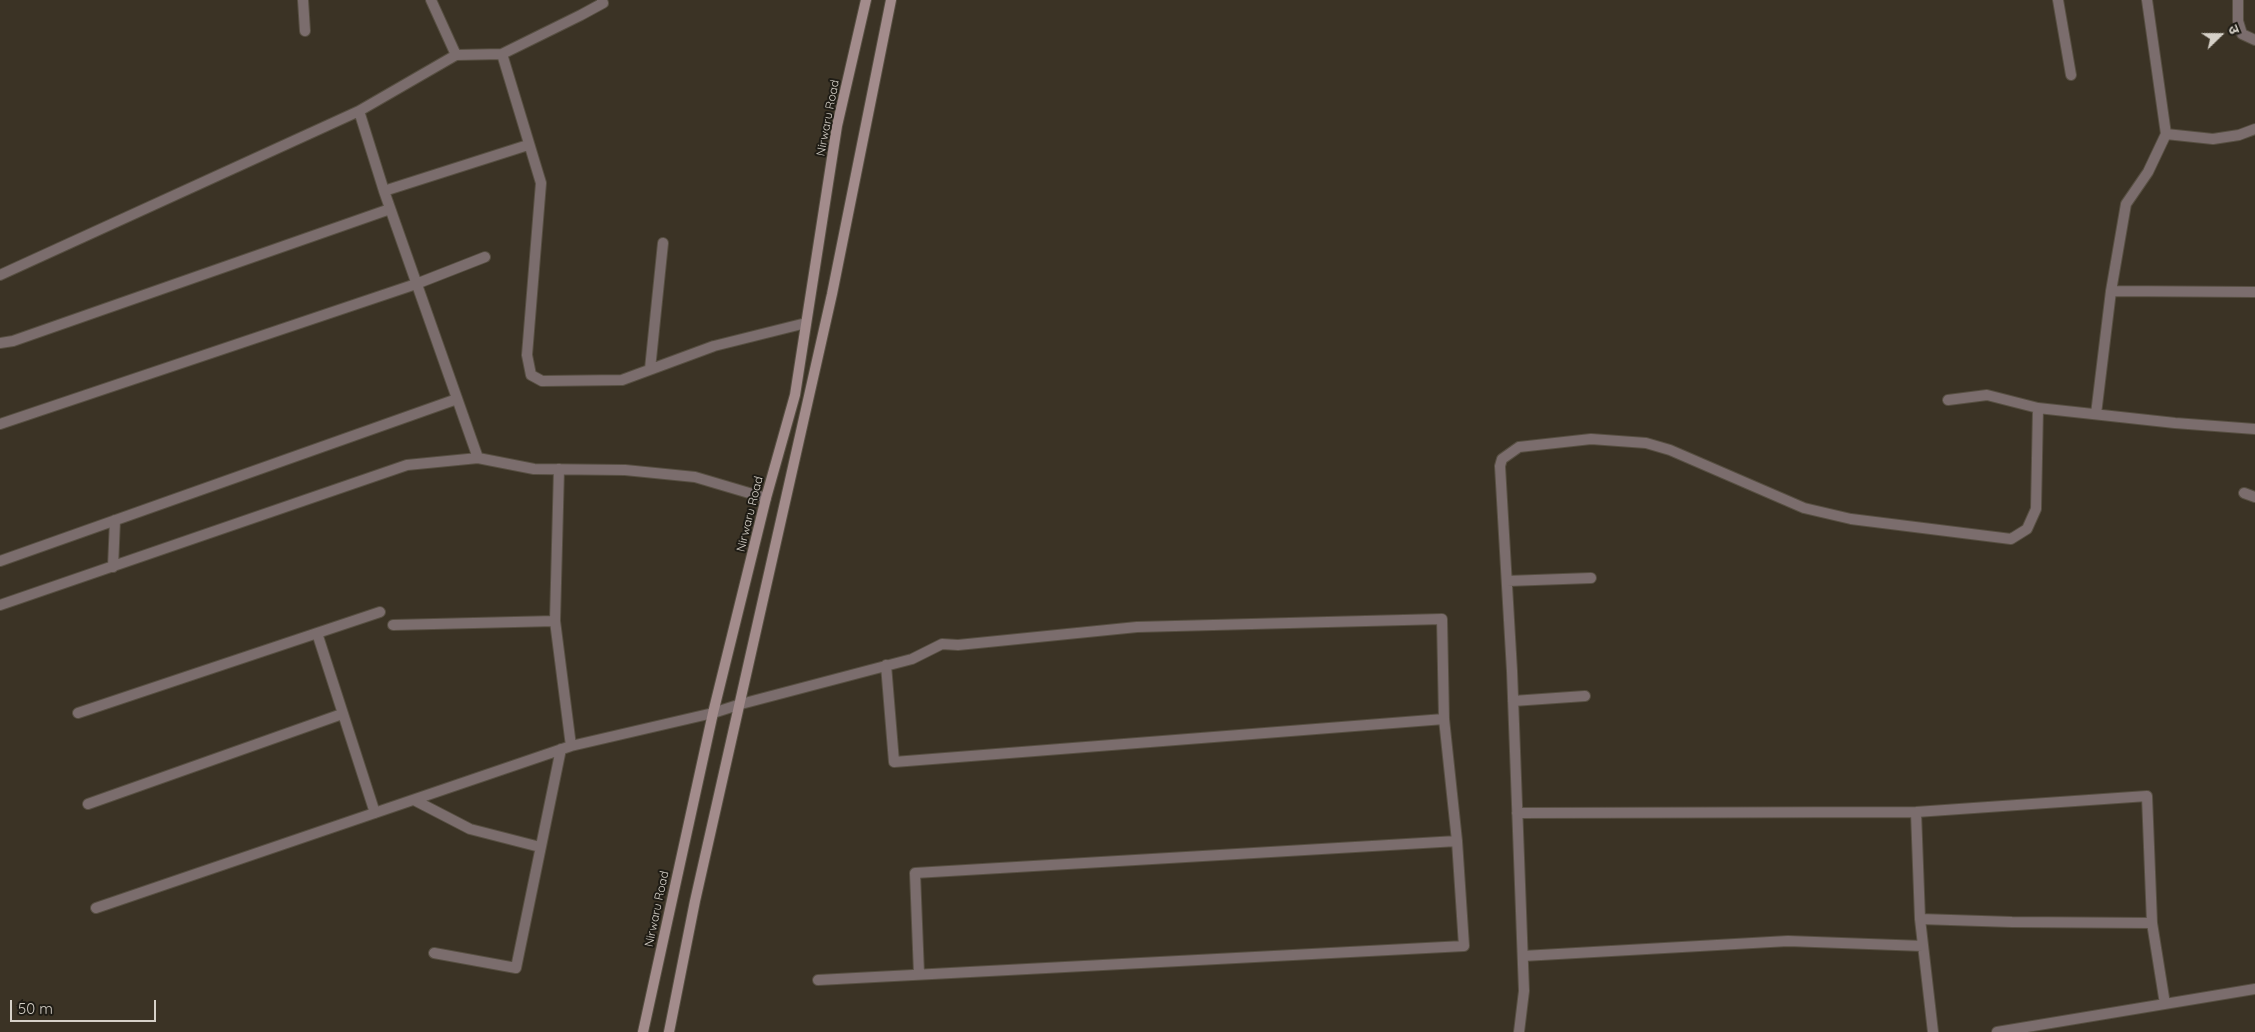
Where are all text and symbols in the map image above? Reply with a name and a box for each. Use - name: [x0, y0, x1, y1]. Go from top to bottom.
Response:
- north arrow: [2195, 10, 2245, 60]
- text: उ: [2224, 22, 2244, 37]
- street label: Nirwaru Road: [814, 79, 842, 157]
- street label: Nirwaru Road: [734, 475, 766, 553]
- street label: Nirwaru Road: [642, 870, 672, 948]
- scale bar: [12, 990, 159, 1022]
- text: 50 m: [18, 999, 53, 1018]

